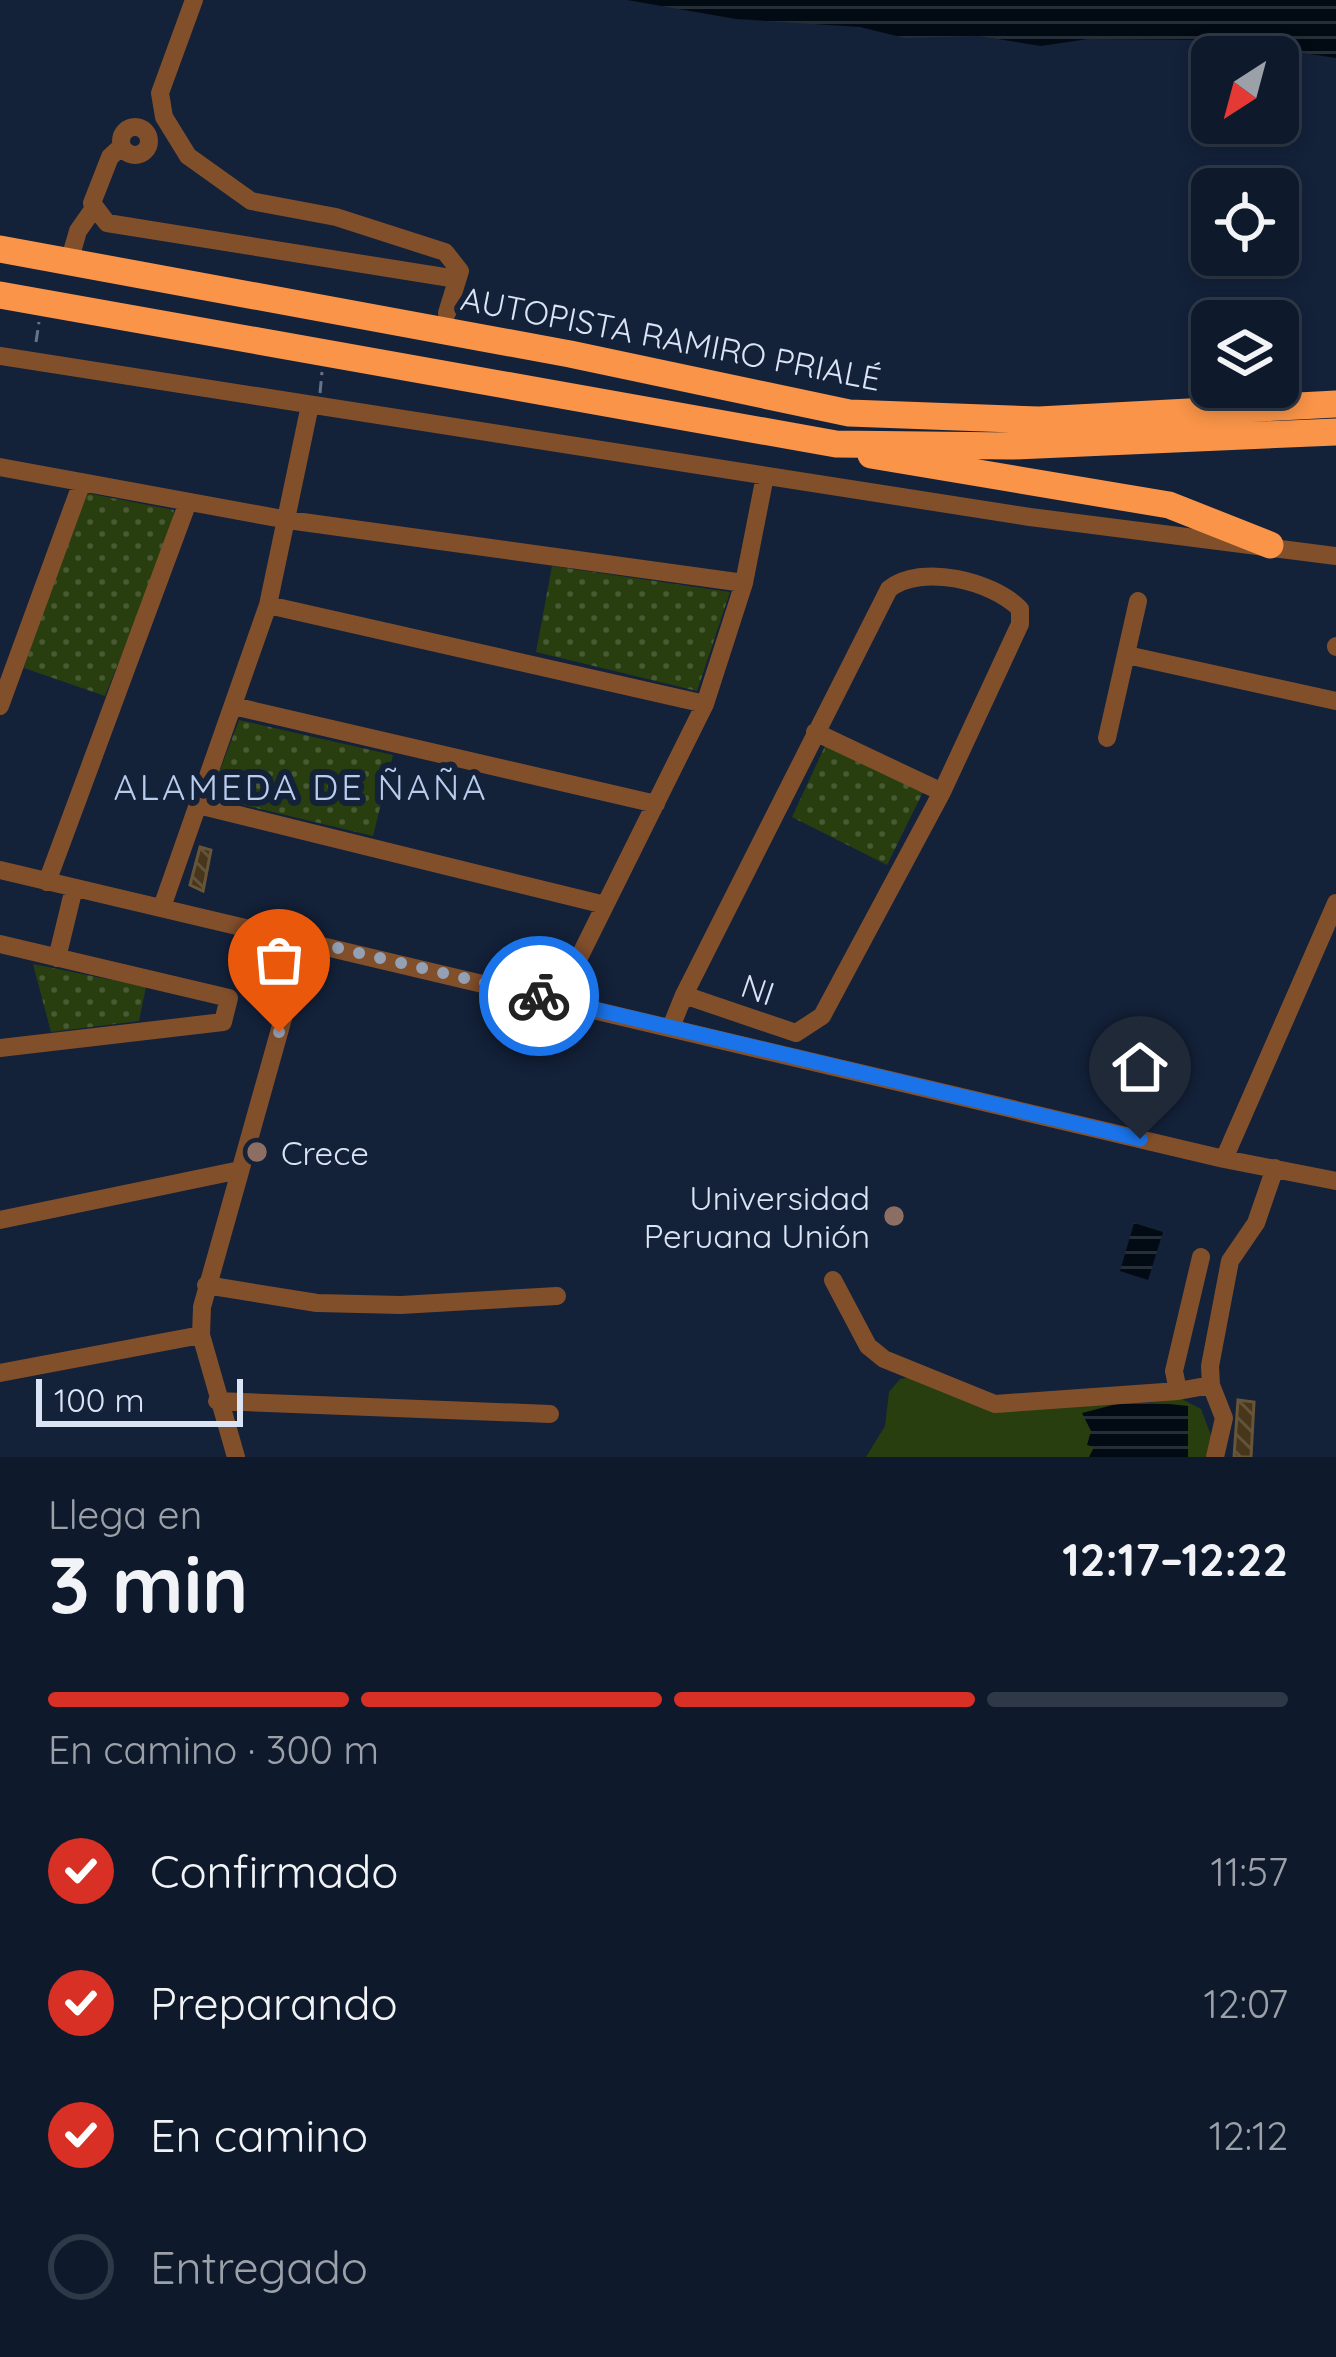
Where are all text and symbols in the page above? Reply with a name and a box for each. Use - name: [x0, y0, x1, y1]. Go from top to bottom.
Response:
- north arrow: [1191, 36, 1299, 144]
- map controls: [1191, 36, 1299, 408]
- button: locate: [1191, 168, 1299, 276]
- street label: AUTOPISTA RAMIRO PRIALÉ: [458, 277, 884, 399]
- button: layers: [1191, 300, 1299, 408]
- district label: ALAMEDA DE ÑAÑA: [114, 764, 488, 809]
- pin: [228, 909, 330, 1032]
- icon: bag: [246, 927, 312, 993]
- courier: [479, 936, 599, 1056]
- icon: bike: [506, 963, 572, 1029]
- street label: NI: [736, 964, 780, 1014]
- pin: [1089, 1016, 1191, 1139]
- icon: home: [1107, 1034, 1173, 1100]
- place label: Crece: [281, 1132, 369, 1173]
- marker: Crece: [244, 1139, 270, 1165]
- place label: Universidad Peruana Unión: [644, 1177, 870, 1256]
- marker: Universidad Peruana Unión: [881, 1203, 907, 1229]
- scale bar: [36, 1373, 243, 1426]
- text: 100 m: [54, 1379, 145, 1420]
- text: Llega en: [48, 1490, 202, 1539]
- text: 12:17–12:22: [1062, 1531, 1288, 1587]
- text: 3 min: [48, 1535, 249, 1633]
- text: En camino · 300 m: [48, 1725, 379, 1774]
- icon: check: [48, 1838, 114, 1904]
- text: Confirmado: [150, 1843, 398, 1899]
- text: 11:57: [1211, 1847, 1288, 1896]
- icon: check: [48, 1970, 114, 2036]
- text: Preparando: [150, 1975, 398, 2031]
- text: 12:07: [1204, 1979, 1288, 2028]
- icon: check: [48, 2102, 114, 2168]
- text: En camino: [150, 2107, 368, 2163]
- text: 12:12: [1209, 2111, 1288, 2160]
- text: Entregado: [150, 2239, 368, 2295]

